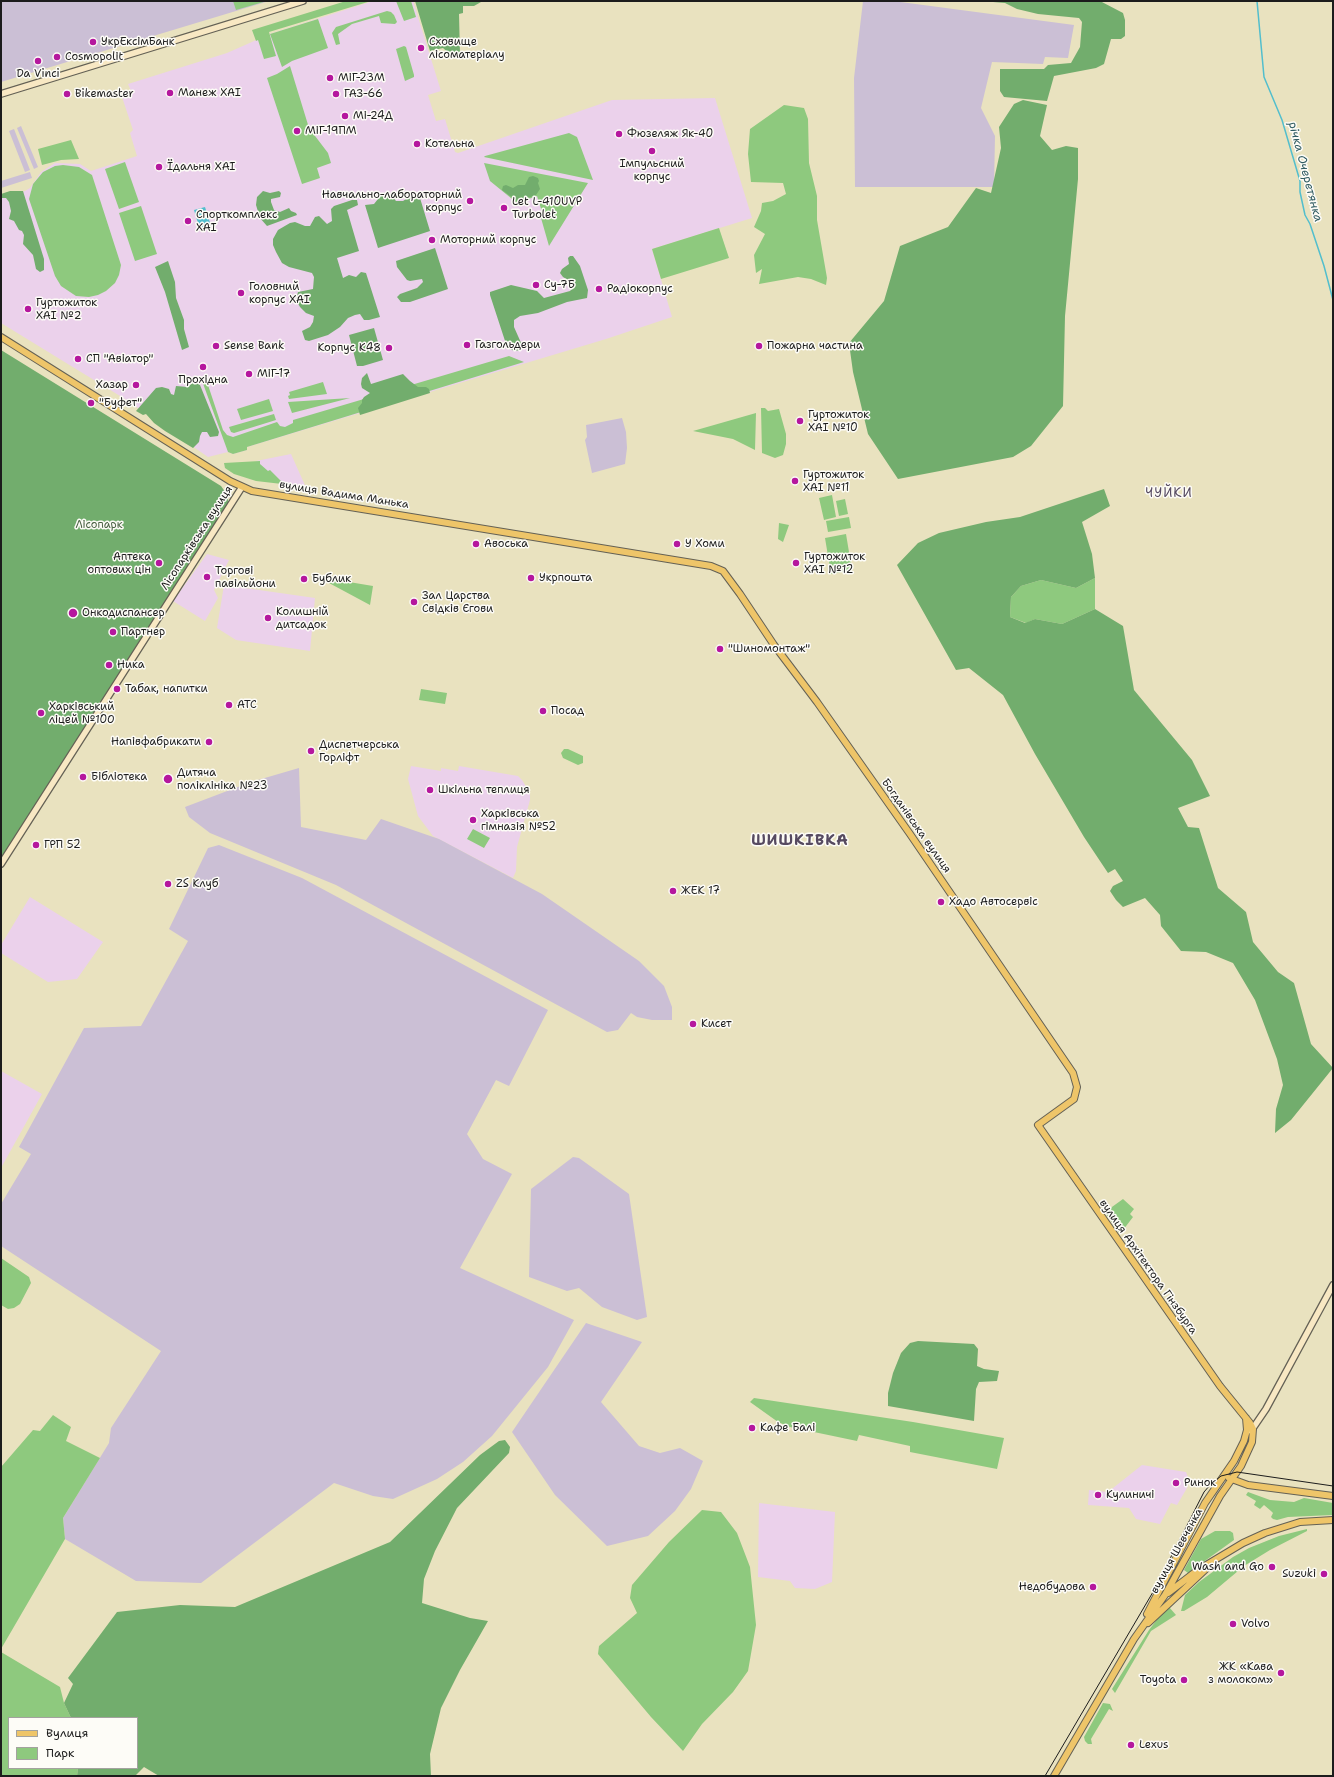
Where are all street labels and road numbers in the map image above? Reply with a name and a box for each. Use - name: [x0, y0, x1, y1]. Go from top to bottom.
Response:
- street label: вулиця Вадима Манька: [278, 478, 410, 512]
- street label: Лісопарківська вулиця: [158, 483, 236, 593]
- street label: Богданівська вулиця: [878, 776, 954, 876]
- street label: вулиця Архітектора Гінзбурга: [1096, 1197, 1200, 1337]
- street label: вулиця Шевченка: [1148, 1506, 1206, 1596]

